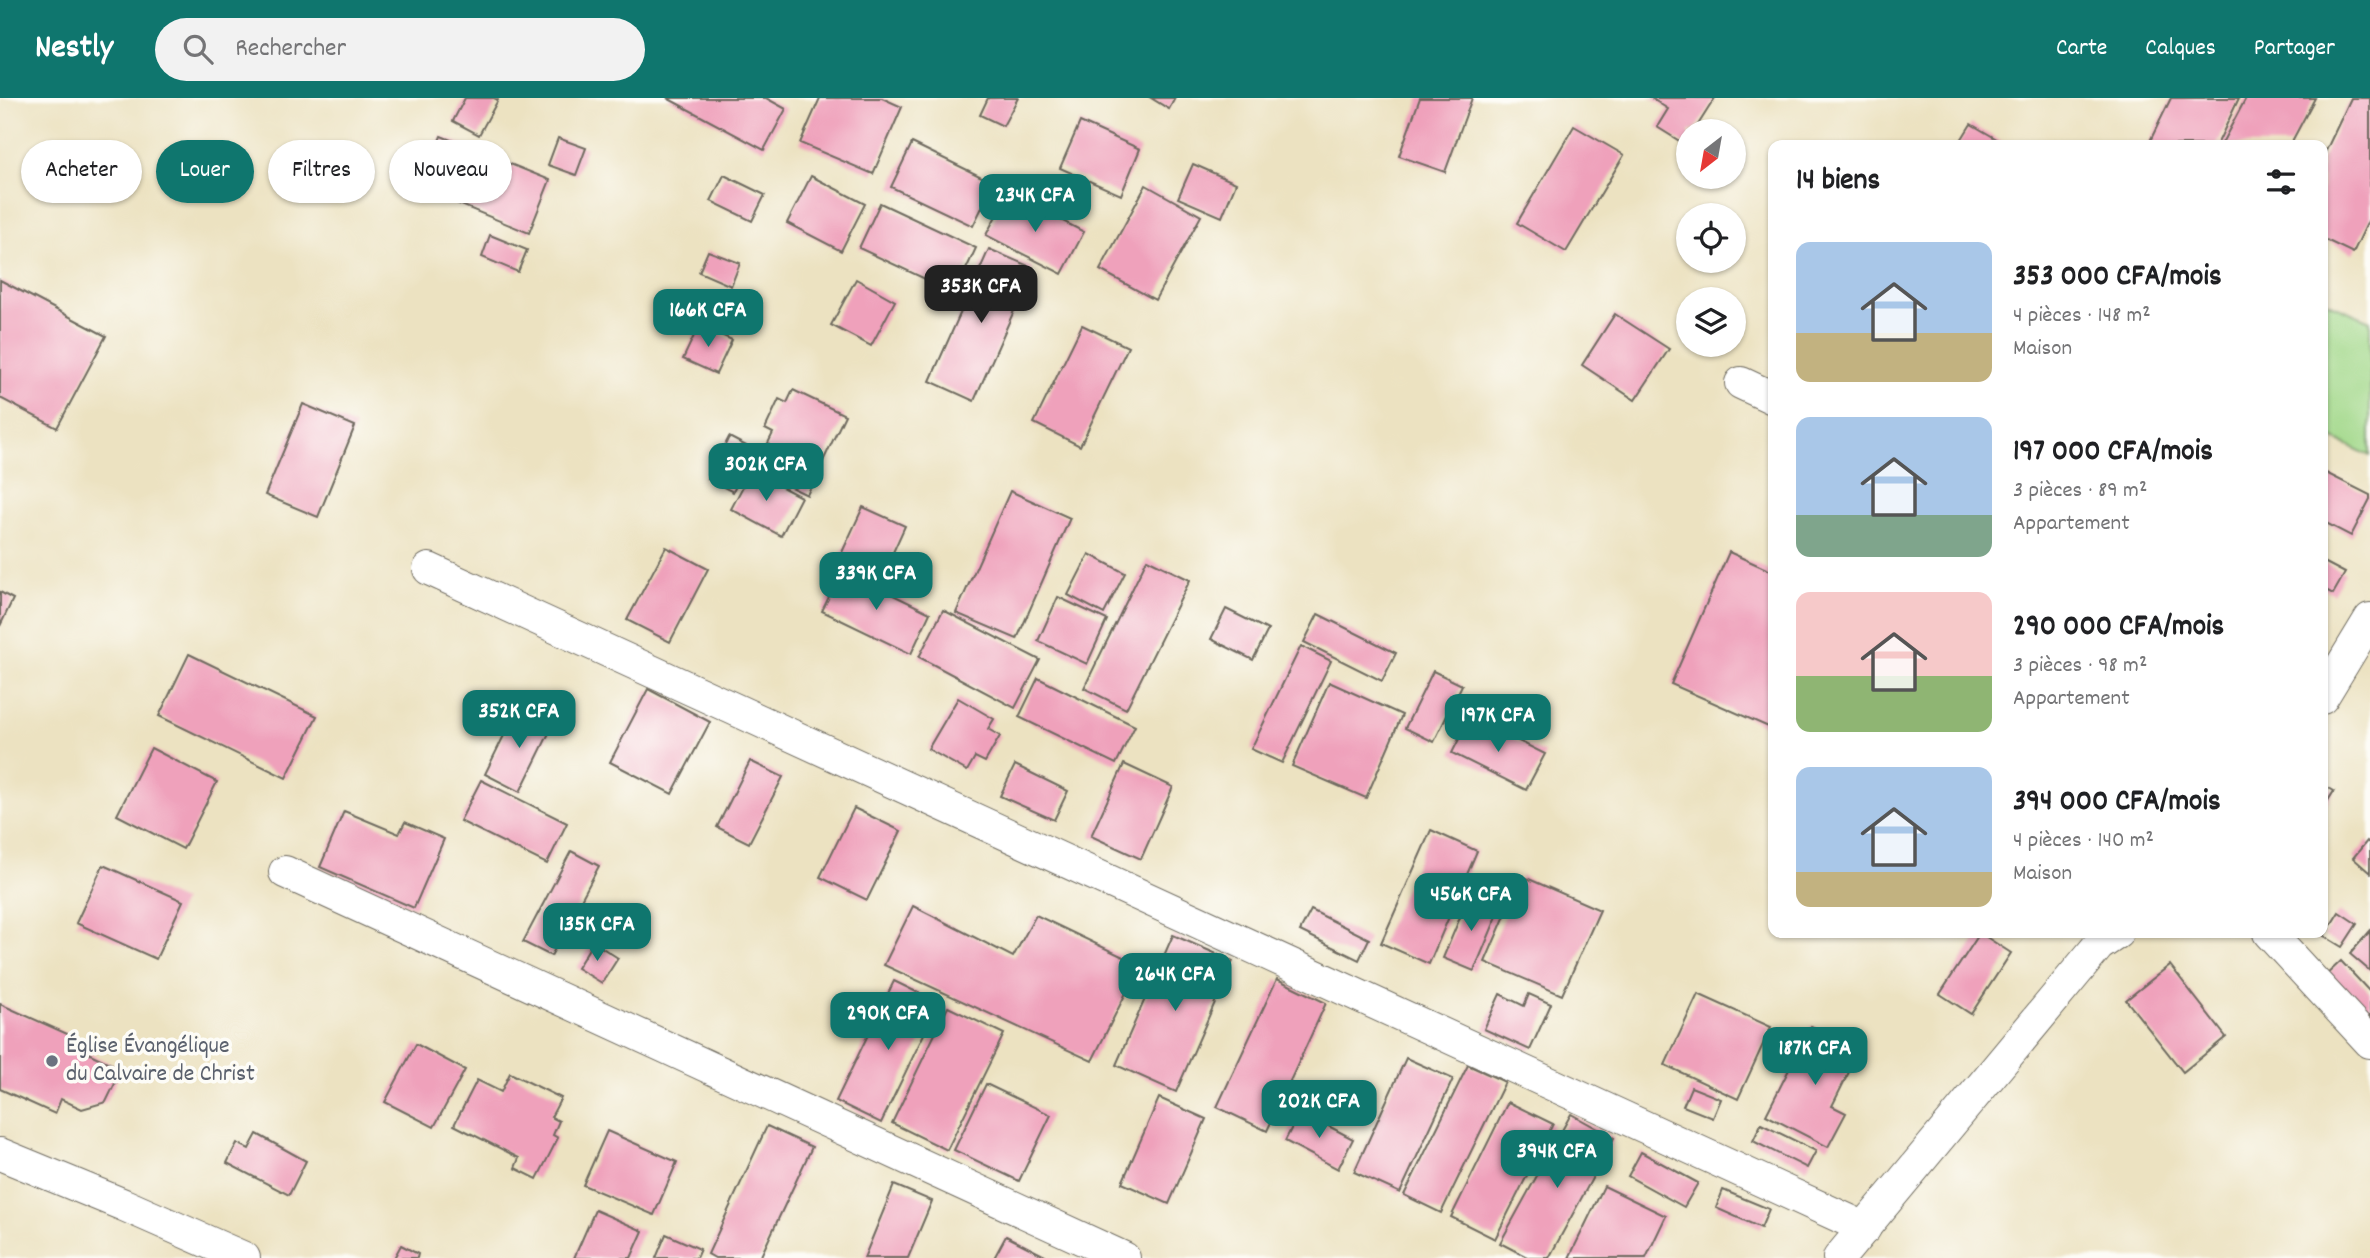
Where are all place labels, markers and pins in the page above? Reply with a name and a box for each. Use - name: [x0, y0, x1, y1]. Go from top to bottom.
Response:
- pin: 234K CFA: [963, 174, 1107, 234]
- pin: 353K CFA: [909, 266, 1053, 325]
- pin: 166K CFA: [636, 289, 780, 349]
- pin: 302K CFA: [694, 444, 838, 503]
- pin: 339K CFA: [804, 552, 948, 612]
- pin: 352K CFA: [447, 690, 591, 750]
- pin: 197K CFA: [1426, 694, 1570, 754]
- pin: 456K CFA: [1399, 874, 1543, 933]
- pin: 135K CFA: [525, 904, 669, 963]
- pin: 264K CFA: [1103, 954, 1247, 1013]
- pin: 290K CFA: [816, 992, 960, 1052]
- pin: 187K CFA: [1743, 1028, 1887, 1087]
- place label: Église Évangélique du Calvaire de Christ: [66, 1030, 255, 1092]
- marker: Église Évangélique du Calvaire de Christ: [44, 1053, 60, 1069]
- pin: 202K CFA: [1247, 1080, 1391, 1140]
- pin: 394K CFA: [1485, 1130, 1629, 1190]

